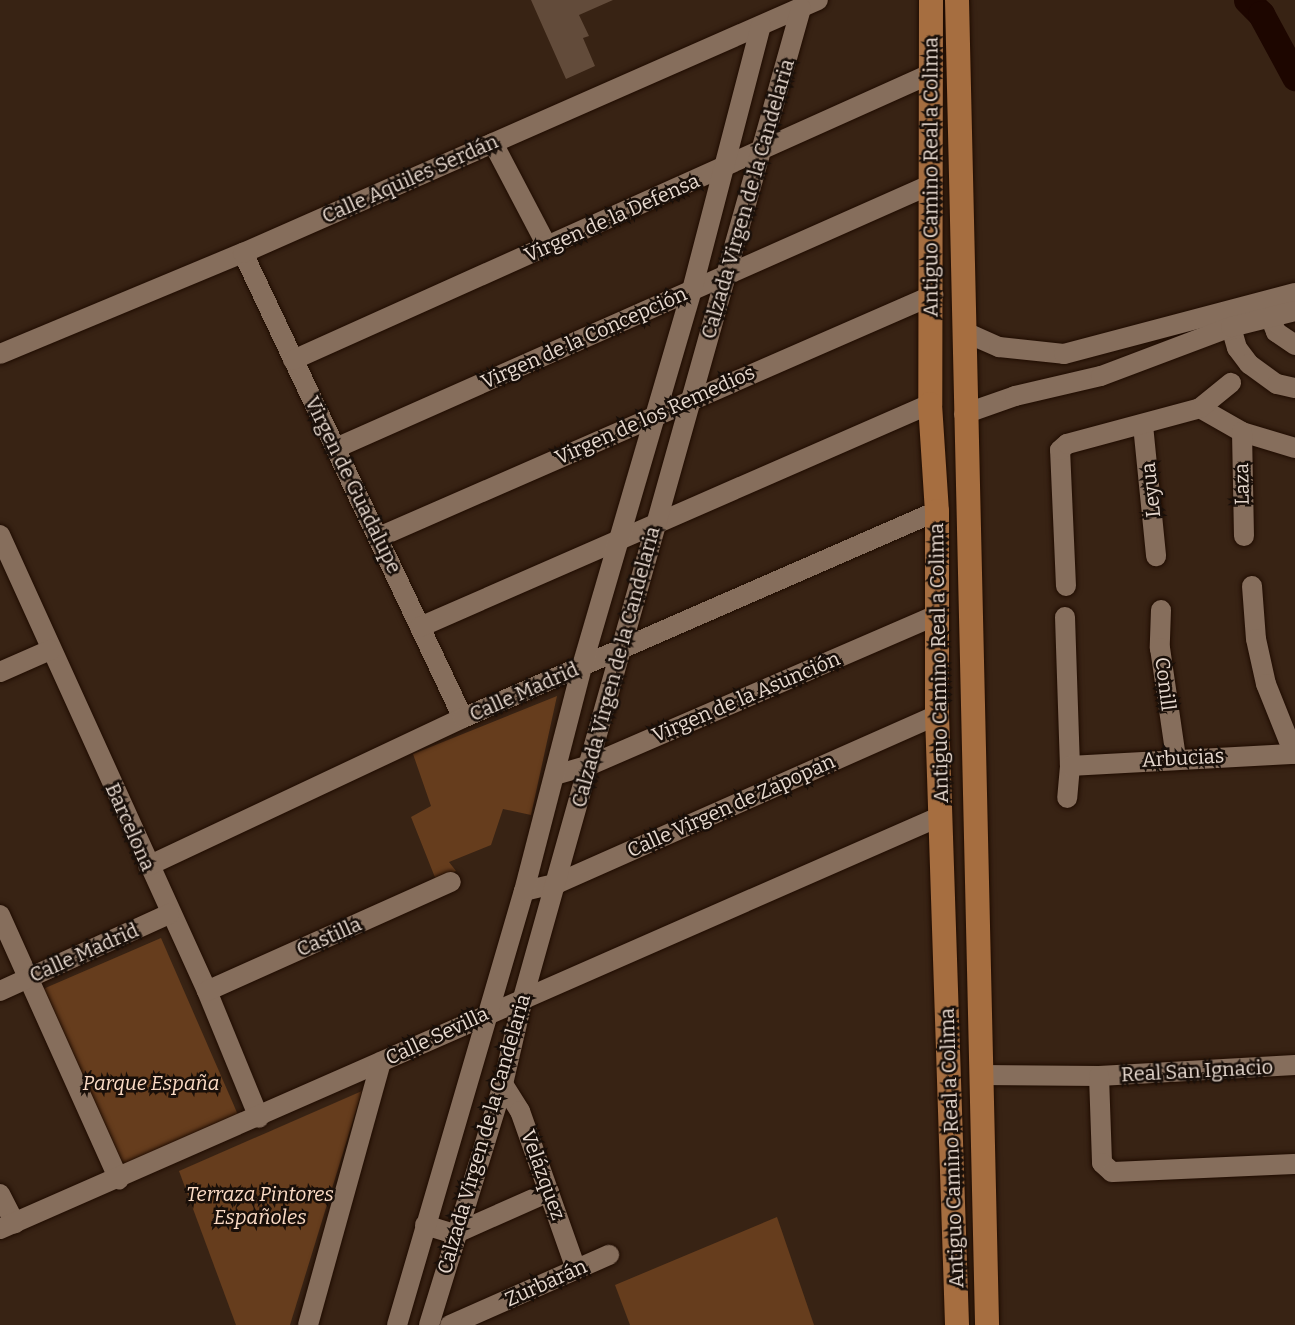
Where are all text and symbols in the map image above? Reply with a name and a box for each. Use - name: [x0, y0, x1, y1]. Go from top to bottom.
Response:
- street label: Antiguo Camino Real a Colima: [919, 37, 943, 317]
- street label: Calzada Virgen de la Candelaria: [697, 56, 799, 342]
- street label: Calle Aquiles Serdán: [318, 129, 502, 229]
- street label: Virgen de la Defensa: [521, 169, 703, 267]
- street label: Virgen de la Concepción: [477, 282, 691, 394]
- street label: Virgen de los Remedios: [551, 360, 759, 470]
- street label: Virgen de Guadalupe: [300, 393, 406, 577]
- street label: Leyua: [1136, 461, 1166, 519]
- street label: Laza: [1230, 463, 1254, 505]
- street label: Antiguo Camino Real a Colima: [925, 523, 953, 803]
- street label: Calzada Virgen de la Candelaria: [567, 524, 665, 810]
- street label: Virgen de la Asunción: [648, 647, 844, 747]
- street label: Conill: [1150, 656, 1180, 712]
- street label: Calle Madrid: [466, 657, 582, 727]
- street label: Arbucias: [1141, 744, 1225, 772]
- street label: Calle Virgen de Zapopan: [623, 749, 839, 863]
- street label: Barcelona: [100, 779, 160, 875]
- street label: Castilla: [293, 912, 365, 962]
- street label: Calle Madrid: [26, 918, 142, 988]
- street label: Calzada Virgen de la Candelaria: [433, 991, 535, 1277]
- street label: Calle Sevilla: [382, 1002, 492, 1070]
- street label: Antiguo Camino Real a Colima: [935, 1008, 969, 1288]
- street label: Real San Ignacio: [1120, 1055, 1274, 1087]
- park label: Parque España: [83, 1071, 219, 1095]
- street label: Velázquez: [516, 1127, 570, 1223]
- park label: Terraza Pintores Españoles: [186, 1182, 334, 1229]
- street label: Zurbarán: [501, 1254, 591, 1312]

